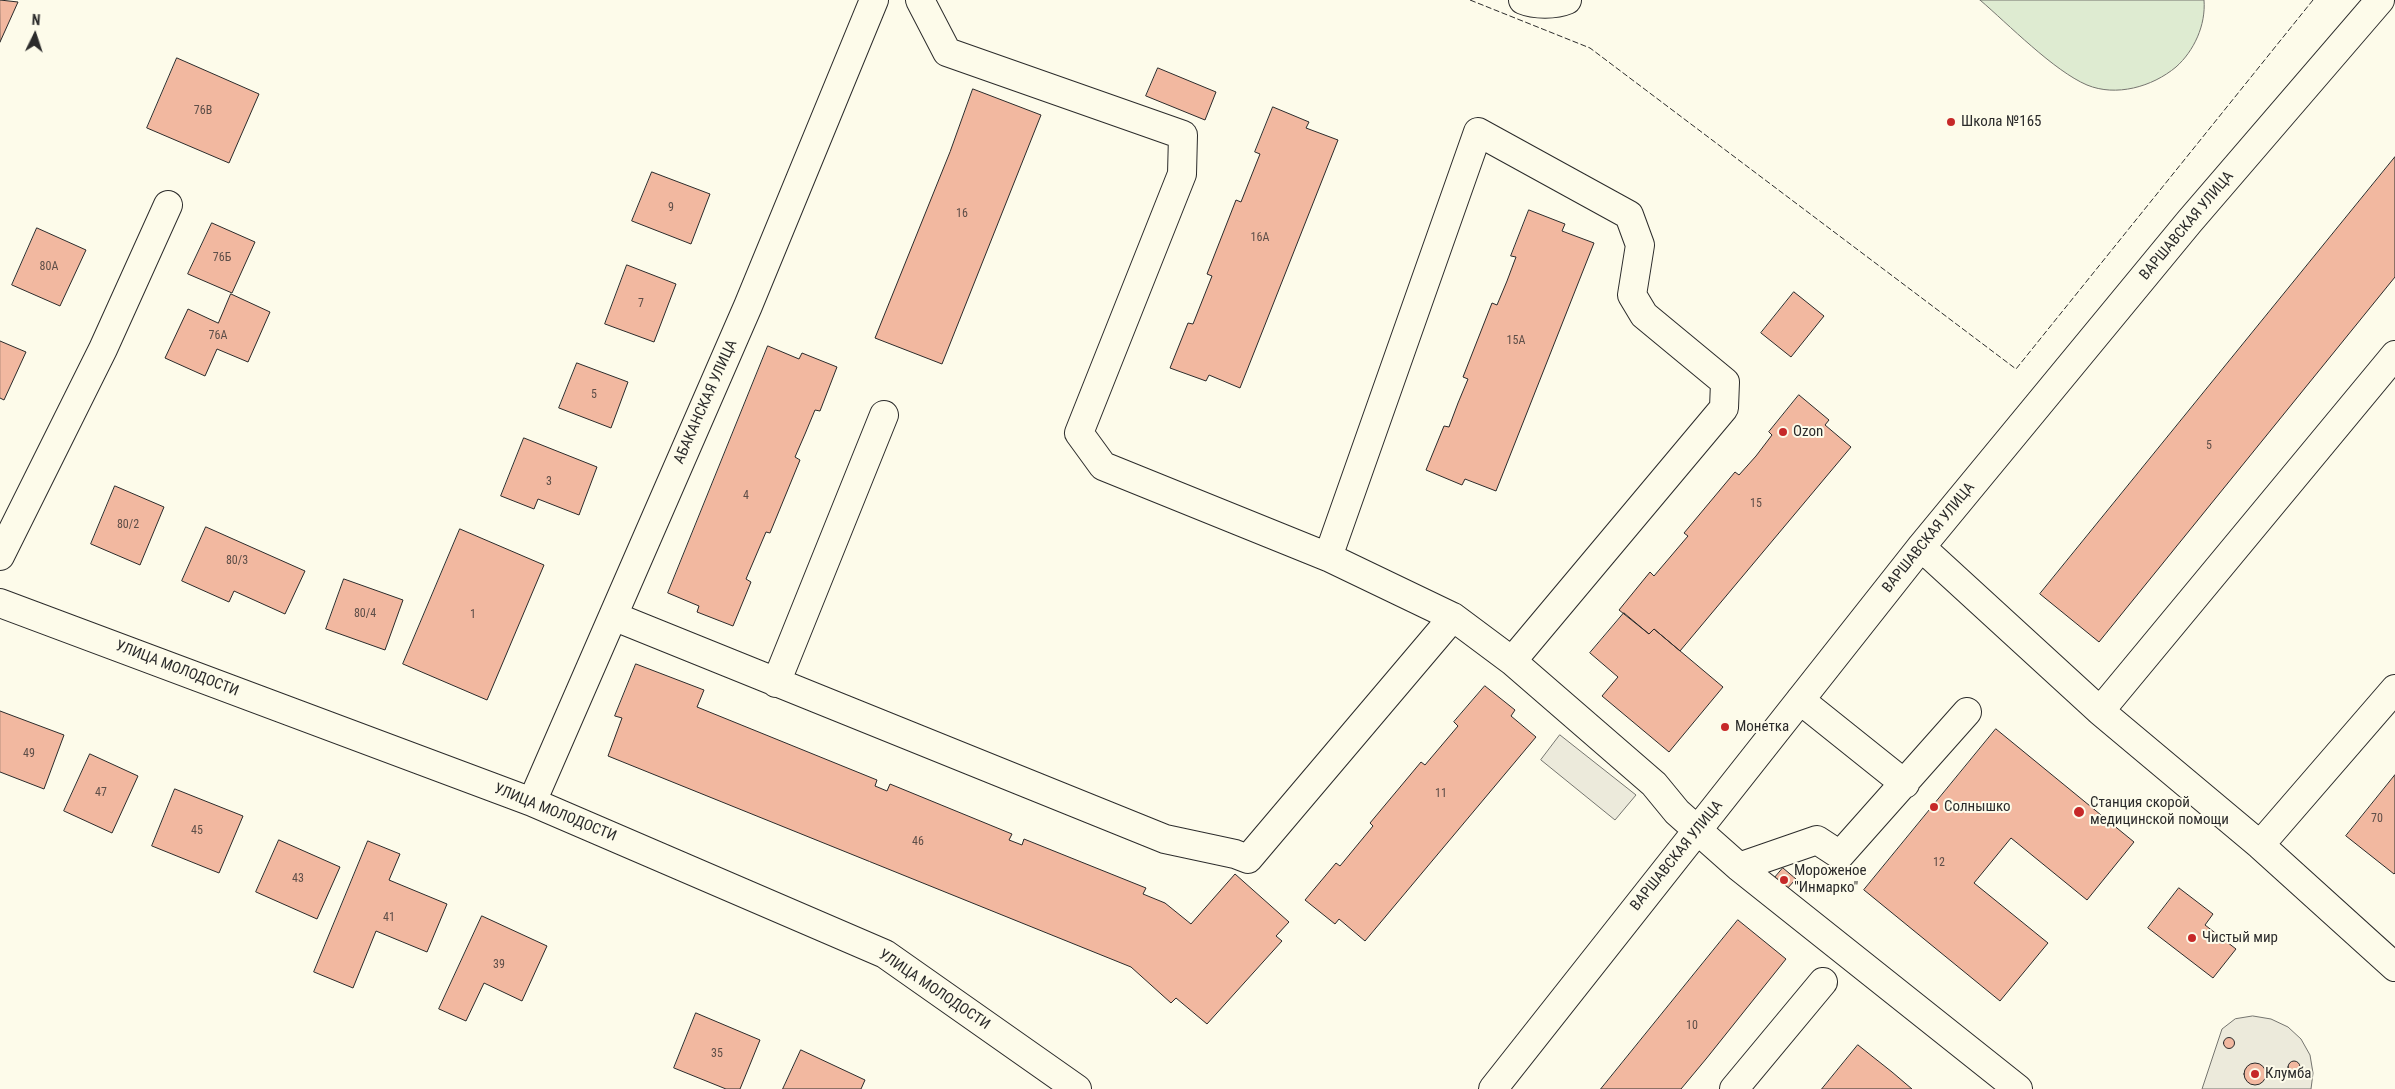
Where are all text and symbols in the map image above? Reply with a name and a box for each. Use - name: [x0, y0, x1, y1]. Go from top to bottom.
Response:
- north arrow: [10, 10, 60, 60]
- text: N: [31, 12, 41, 28]
- house number: 76В: [194, 104, 212, 118]
- place label: Школа №165: [1961, 113, 2041, 131]
- marker: Школа №165: [1945, 116, 1957, 128]
- street label: ВАРШАВСКАЯ УЛИЦА: [2136, 168, 2238, 284]
- house number: 9: [668, 201, 674, 215]
- house number: 16: [956, 207, 968, 221]
- house number: 16А: [1251, 231, 1269, 245]
- house number: 76Б: [213, 251, 231, 265]
- house number: 80А: [40, 260, 58, 274]
- house number: 7: [638, 297, 644, 311]
- house number: 76А: [209, 329, 227, 343]
- house number: 15А: [1507, 334, 1525, 348]
- street label: АБАКАНСКАЯ УЛИЦА: [671, 337, 741, 467]
- house number: 5: [591, 388, 597, 402]
- place label: Ozon: [1793, 423, 1823, 441]
- marker: Ozon: [1777, 426, 1789, 438]
- house number: 5: [2206, 439, 2212, 453]
- house number: 3: [546, 475, 552, 489]
- street label: ВАРШАВСКАЯ УЛИЦА: [1879, 479, 1979, 597]
- house number: 4: [743, 489, 749, 503]
- house number: 15: [1750, 497, 1762, 511]
- house number: 80/2: [117, 518, 139, 532]
- house number: 80/3: [226, 554, 248, 568]
- house number: 80/4: [354, 607, 376, 621]
- house number: 1: [470, 608, 476, 622]
- street label: УЛИЦА МОЛОДОСТИ: [113, 637, 241, 701]
- place label: Монетка: [1735, 718, 1789, 736]
- marker: Монетка: [1719, 721, 1731, 733]
- house number: 49: [23, 747, 35, 761]
- street label: УЛИЦА МОЛОДОСТИ: [491, 780, 619, 846]
- house number: 47: [95, 786, 107, 800]
- house number: 11: [1435, 787, 1447, 801]
- place label: Станция скорой медицинской помощи: [2090, 794, 2229, 829]
- street label: ВАРШАВСКАЯ УЛИЦА: [1627, 797, 1727, 915]
- place label: Солнышко: [1944, 798, 2011, 816]
- marker: Солнышко: [1928, 801, 1940, 813]
- marker: Станция скорой медицинской помощи: [2072, 805, 2086, 819]
- house number: 70: [2371, 812, 2383, 826]
- house number: 45: [191, 824, 203, 838]
- house number: 46: [912, 835, 924, 849]
- house number: 12: [1933, 856, 1945, 870]
- place label: Мороженое "Инмарко": [1794, 862, 1867, 897]
- house number: 43: [292, 872, 304, 886]
- marker: Мороженое "Инмарко": [1778, 874, 1790, 886]
- house number: 41: [383, 911, 395, 925]
- place label: Чистый мир: [2202, 929, 2278, 947]
- marker: Чистый мир: [2186, 932, 2198, 944]
- street label: УЛИЦА МОЛОДОСТИ: [875, 946, 993, 1034]
- house number: 39: [493, 958, 505, 972]
- house number: 10: [1686, 1019, 1698, 1033]
- house number: 35: [711, 1047, 723, 1061]
- place label: Клумба: [2265, 1065, 2311, 1083]
- marker: Клумба: [2249, 1068, 2261, 1080]

